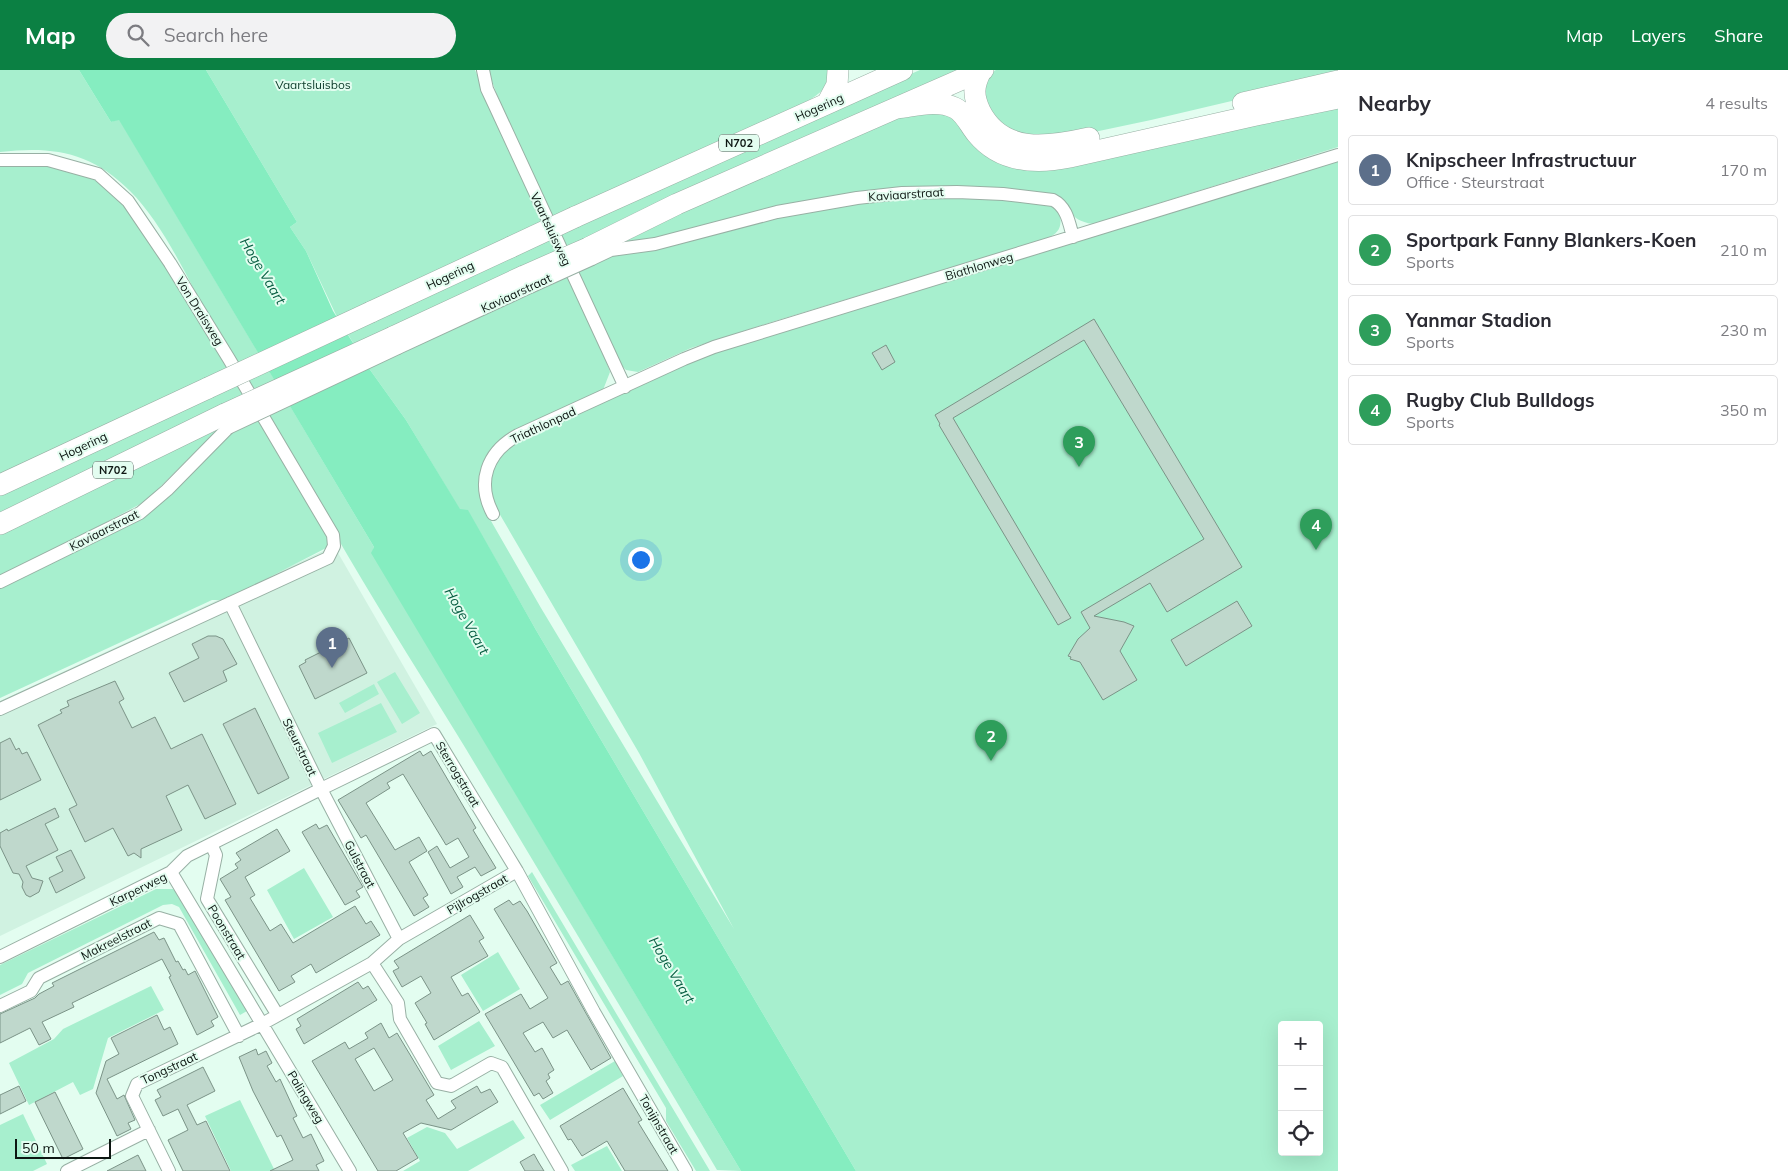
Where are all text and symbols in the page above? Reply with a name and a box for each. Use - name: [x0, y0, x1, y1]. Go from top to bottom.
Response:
- search box: [106, 13, 456, 58]
- text: Map: [25, 20, 76, 50]
- icon: search: [124, 21, 152, 49]
- text: Search here: [164, 23, 268, 47]
- text: Map: [1566, 24, 1603, 47]
- text: Layers: [1631, 24, 1686, 47]
- text: Share: [1714, 24, 1763, 47]
- park label: Vaartsluisbos: [275, 77, 351, 92]
- street label: Hogering: [793, 90, 845, 124]
- text: Nearby: [1358, 90, 1431, 116]
- text: 4 results: [1705, 93, 1768, 113]
- road number: N702: [719, 134, 759, 152]
- text: Knipscheer Infrastructuur: [1406, 148, 1636, 172]
- text: 1: [1370, 160, 1380, 180]
- text: 170 m: [1720, 160, 1767, 180]
- text: Office · Steurstraat: [1406, 172, 1544, 192]
- street label: Kaviaarstraat: [868, 184, 944, 204]
- street label: Vaartsluisweg: [527, 190, 575, 268]
- text: Sportpark Fanny Blankers-Koen: [1406, 228, 1697, 252]
- water label: Hoge Vaart: [236, 234, 290, 309]
- text: 2: [1370, 240, 1380, 260]
- text: 210 m: [1720, 240, 1767, 260]
- street label: Biathlonweg: [943, 249, 1015, 283]
- text: Sports: [1406, 252, 1454, 272]
- street label: Hogering: [424, 257, 476, 293]
- street label: Kaviaarstraat: [479, 270, 553, 316]
- street label: Von Draisweg: [173, 274, 227, 348]
- text: Yanmar Stadion: [1406, 308, 1552, 332]
- text: 3: [1370, 320, 1380, 340]
- text: 230 m: [1720, 320, 1767, 340]
- text: Sports: [1406, 332, 1454, 352]
- text: Rugby Club Bulldogs: [1406, 388, 1595, 412]
- text: 4: [1370, 400, 1380, 420]
- text: 350 m: [1720, 400, 1767, 420]
- street label: Triathlonpad: [508, 403, 578, 447]
- text: Sports: [1406, 412, 1454, 432]
- pin: 3: [1063, 426, 1095, 467]
- street label: Hogering: [57, 428, 109, 464]
- road number: N702: [93, 462, 133, 478]
- street label: Kaviaarstraat: [67, 506, 141, 554]
- pin: 4: [1300, 509, 1332, 550]
- your location: [628, 547, 654, 573]
- water label: Hoge Vaart: [441, 584, 494, 659]
- pin: 1: [316, 627, 348, 668]
- street label: Steurstraat: [280, 716, 320, 778]
- pin: 2: [975, 720, 1007, 761]
- street label: Sterrogstraat: [433, 738, 483, 810]
- street label: Gulstraat: [341, 838, 379, 890]
- street label: Karperweg: [107, 869, 169, 909]
- street label: Pijlrogstraat: [444, 871, 510, 917]
- street label: Poonstraat: [205, 902, 249, 962]
- street label: Makreelstraat: [78, 915, 154, 963]
- water label: Hoge Vaart: [645, 933, 699, 1008]
- map controls: [1278, 1021, 1323, 1156]
- button: +: [1278, 1021, 1323, 1066]
- street label: Tongstraat: [138, 1048, 200, 1088]
- button: −: [1278, 1066, 1323, 1111]
- street label: Palingweg: [284, 1068, 328, 1126]
- street label: Tonijnstraat: [636, 1092, 682, 1156]
- button: locate: [1278, 1111, 1323, 1156]
- scale bar: [15, 1136, 111, 1159]
- text: 50 m: [22, 1139, 55, 1157]

